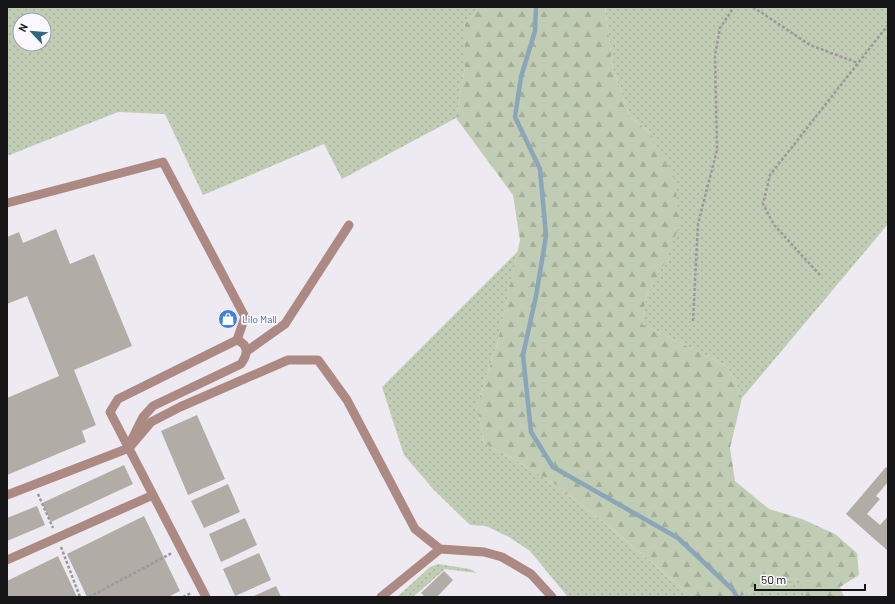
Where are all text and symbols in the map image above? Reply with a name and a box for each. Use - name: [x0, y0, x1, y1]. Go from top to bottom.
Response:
- north arrow: [12, 12, 52, 52]
- text: N: [15, 21, 30, 34]
- shop icon: Lilo Mall: [217, 308, 239, 330]
- place label: Lilo Mall: [242, 313, 277, 325]
- scale bar: [755, 566, 865, 592]
- text: 50 m: [761, 572, 786, 586]

